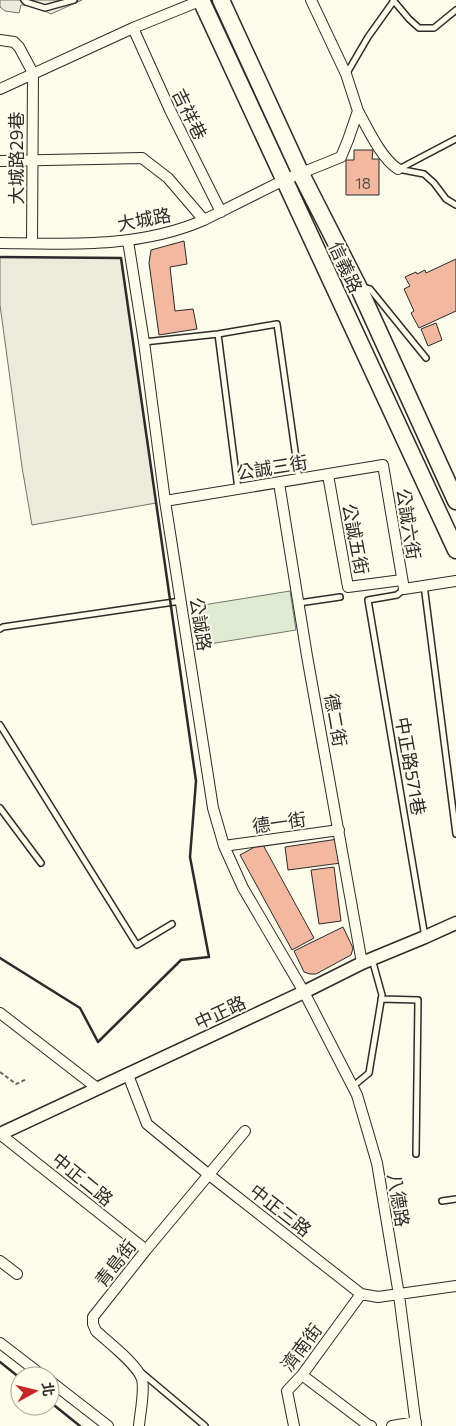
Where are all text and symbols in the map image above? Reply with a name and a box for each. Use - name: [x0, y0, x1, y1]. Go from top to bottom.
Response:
- street label: 吉祥巷: [168, 85, 212, 143]
- street label: 大城路29巷: [5, 112, 27, 204]
- house number: 18: [355, 174, 371, 192]
- street label: 大城路: [115, 203, 173, 235]
- street label: 信義路: [325, 238, 367, 296]
- street label: 公誠三街: [235, 451, 309, 483]
- street label: 公誠六街: [393, 487, 425, 561]
- street label: 公誠五街: [338, 502, 374, 576]
- street label: 公誠路: [186, 596, 216, 652]
- street label: 德二街: [320, 692, 352, 748]
- street label: 中正路571巷: [392, 715, 430, 817]
- street label: 德一街: [251, 807, 307, 837]
- street label: 中正路: [191, 991, 249, 1033]
- street label: 中正二路: [48, 1148, 118, 1210]
- street label: 八德路: [384, 1172, 414, 1228]
- street label: 中正三路: [246, 1179, 316, 1241]
- street label: 青島街: [90, 1235, 140, 1291]
- street label: 濟南街: [276, 1319, 326, 1375]
- north arrow: [10, 1366, 60, 1416]
- text: 北: [39, 1381, 58, 1397]

